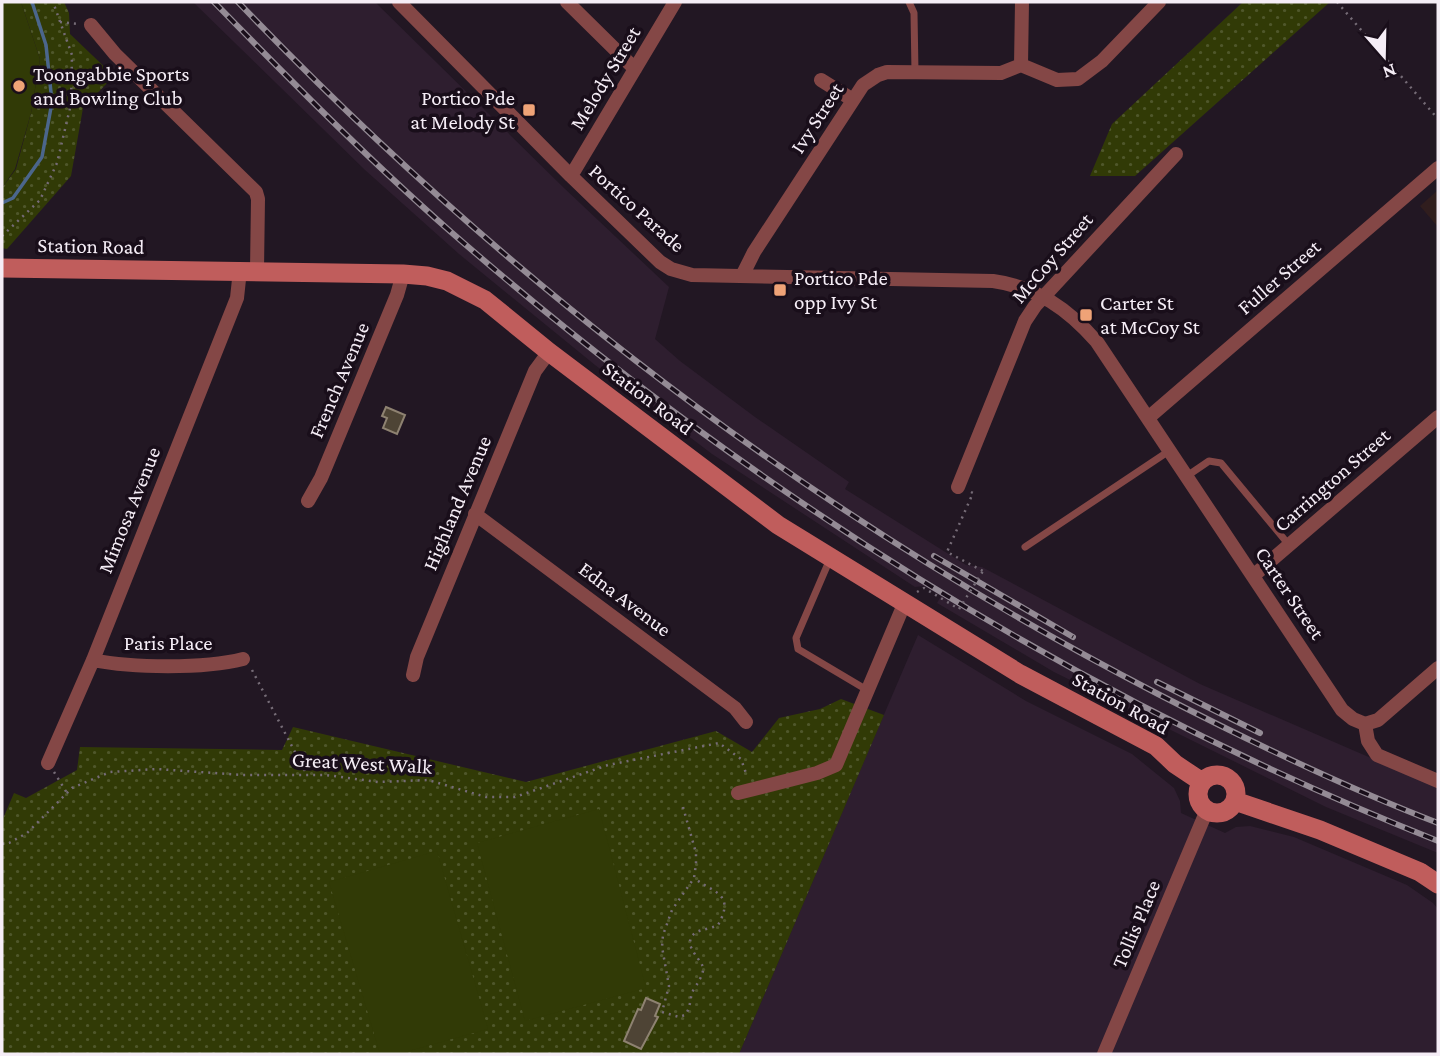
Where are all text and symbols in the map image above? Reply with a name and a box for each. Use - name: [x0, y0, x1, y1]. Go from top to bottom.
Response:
- street label: Melody Street: [565, 21, 646, 134]
- north arrow: [1349, 21, 1419, 91]
- text: N: [1380, 59, 1399, 84]
- place label: Toongabbie Sports and Bowling Club: [33, 62, 189, 110]
- street label: Ivy Street: [785, 77, 849, 158]
- marker: Toongabbie Sports and Bowling Club: [11, 78, 27, 94]
- place label: Portico Pde at Melody St: [410, 86, 516, 134]
- marker: Portico Pde at Melody St: [521, 102, 537, 118]
- street label: Portico Parade: [584, 159, 690, 257]
- street label: McCoy Street: [1006, 207, 1098, 308]
- street label: Station Road: [37, 233, 145, 259]
- street label: Fuller Street: [1233, 234, 1326, 320]
- place label: Portico Pde opp Ivy St: [794, 266, 888, 314]
- marker: Portico Pde opp Ivy St: [772, 282, 788, 298]
- place label: Carter St at McCoy St: [1100, 291, 1201, 339]
- marker: Carter St at McCoy St: [1078, 307, 1094, 323]
- street label: French Avenue: [304, 318, 374, 442]
- street label: Station Road: [598, 356, 698, 440]
- street label: Carrington Street: [1269, 423, 1396, 537]
- street label: Highland Avenue: [418, 432, 496, 574]
- street label: Mimosa Avenue: [93, 443, 165, 577]
- street label: Carter Street: [1250, 542, 1330, 645]
- street label: Edna Avenue: [574, 557, 676, 641]
- street label: Paris Place: [124, 631, 212, 655]
- street label: Station Road: [1068, 667, 1174, 739]
- street label: Great West Walk: [291, 747, 433, 779]
- street label: Tollis Place: [1107, 876, 1165, 972]

